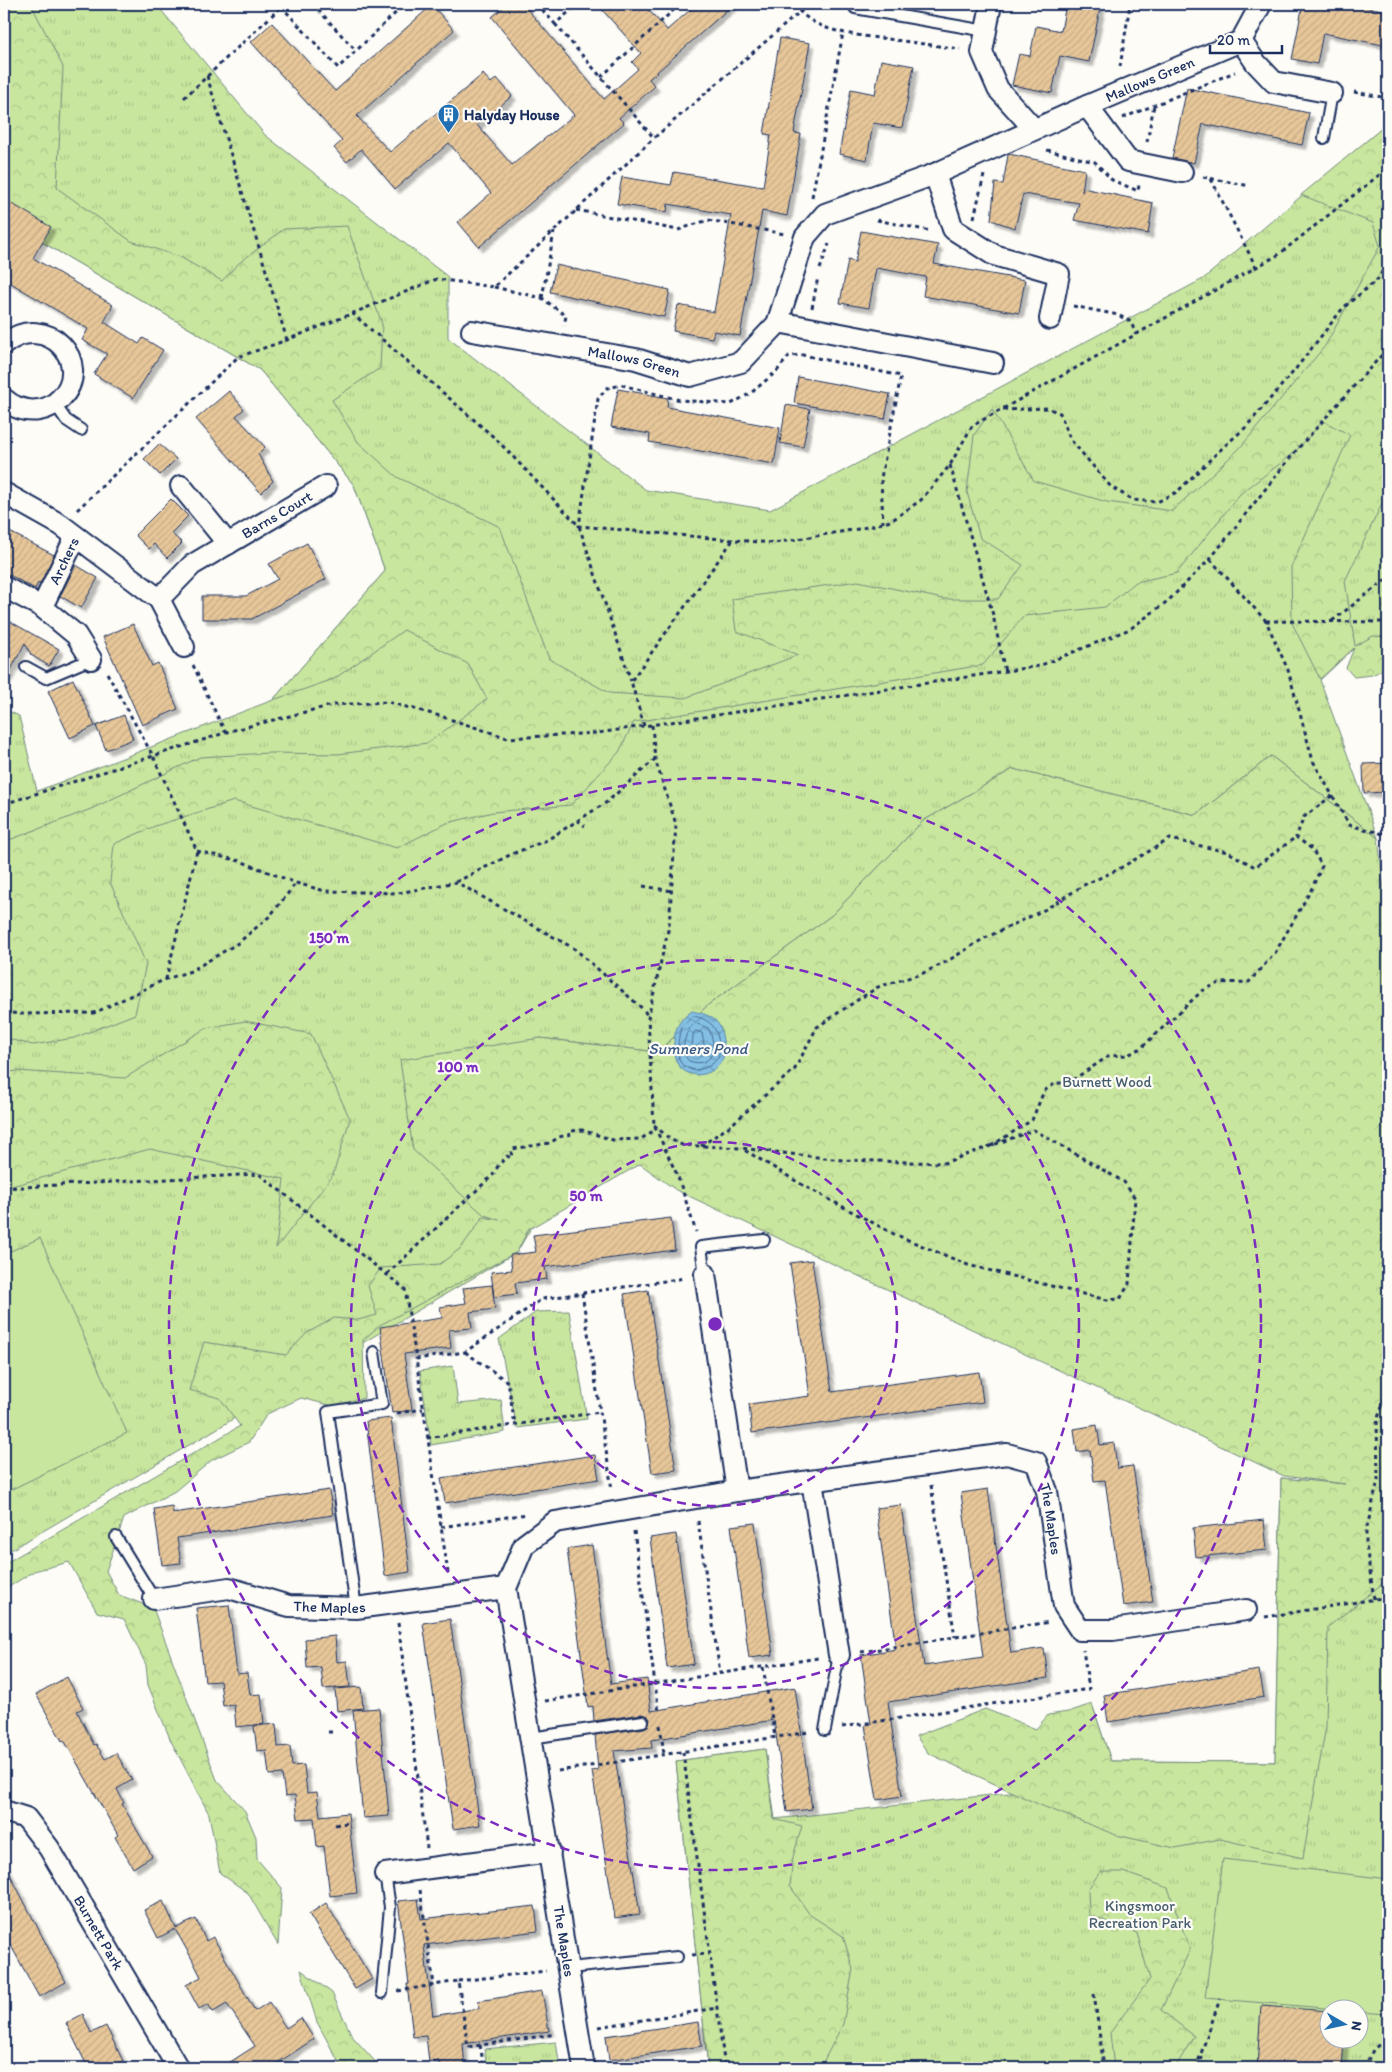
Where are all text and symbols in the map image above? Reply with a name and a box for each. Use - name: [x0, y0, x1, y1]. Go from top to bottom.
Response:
- scale bar: [1210, 22, 1282, 54]
- text: 20 m: [1217, 31, 1251, 49]
- street label: Mallows Green: [1103, 52, 1198, 106]
- building icon: Halyday House: [436, 103, 460, 134]
- place label: Halyday House: [464, 106, 560, 125]
- street label: Mallows Green: [586, 342, 683, 382]
- street label: Barns Court: [238, 487, 316, 543]
- street label: Archers: [45, 534, 83, 588]
- text: 150 m: [309, 929, 349, 947]
- water label: Sumners Pond: [649, 1039, 749, 1058]
- text: 100 m: [437, 1058, 479, 1076]
- park label: Burnett Wood: [1062, 1073, 1152, 1091]
- text: 50 m: [569, 1187, 603, 1205]
- centre of rings: [706, 1315, 724, 1333]
- street label: The Maples: [1036, 1480, 1065, 1556]
- street label: The Maples: [293, 1597, 367, 1617]
- street label: Burnett Park: [70, 1892, 128, 1973]
- park label: Kingsmoor Recreation Park: [1089, 1897, 1191, 1932]
- street label: The Maples: [549, 1904, 579, 1978]
- north arrow: [1320, 2000, 1370, 2050]
- text: N: [1347, 2020, 1365, 2032]

